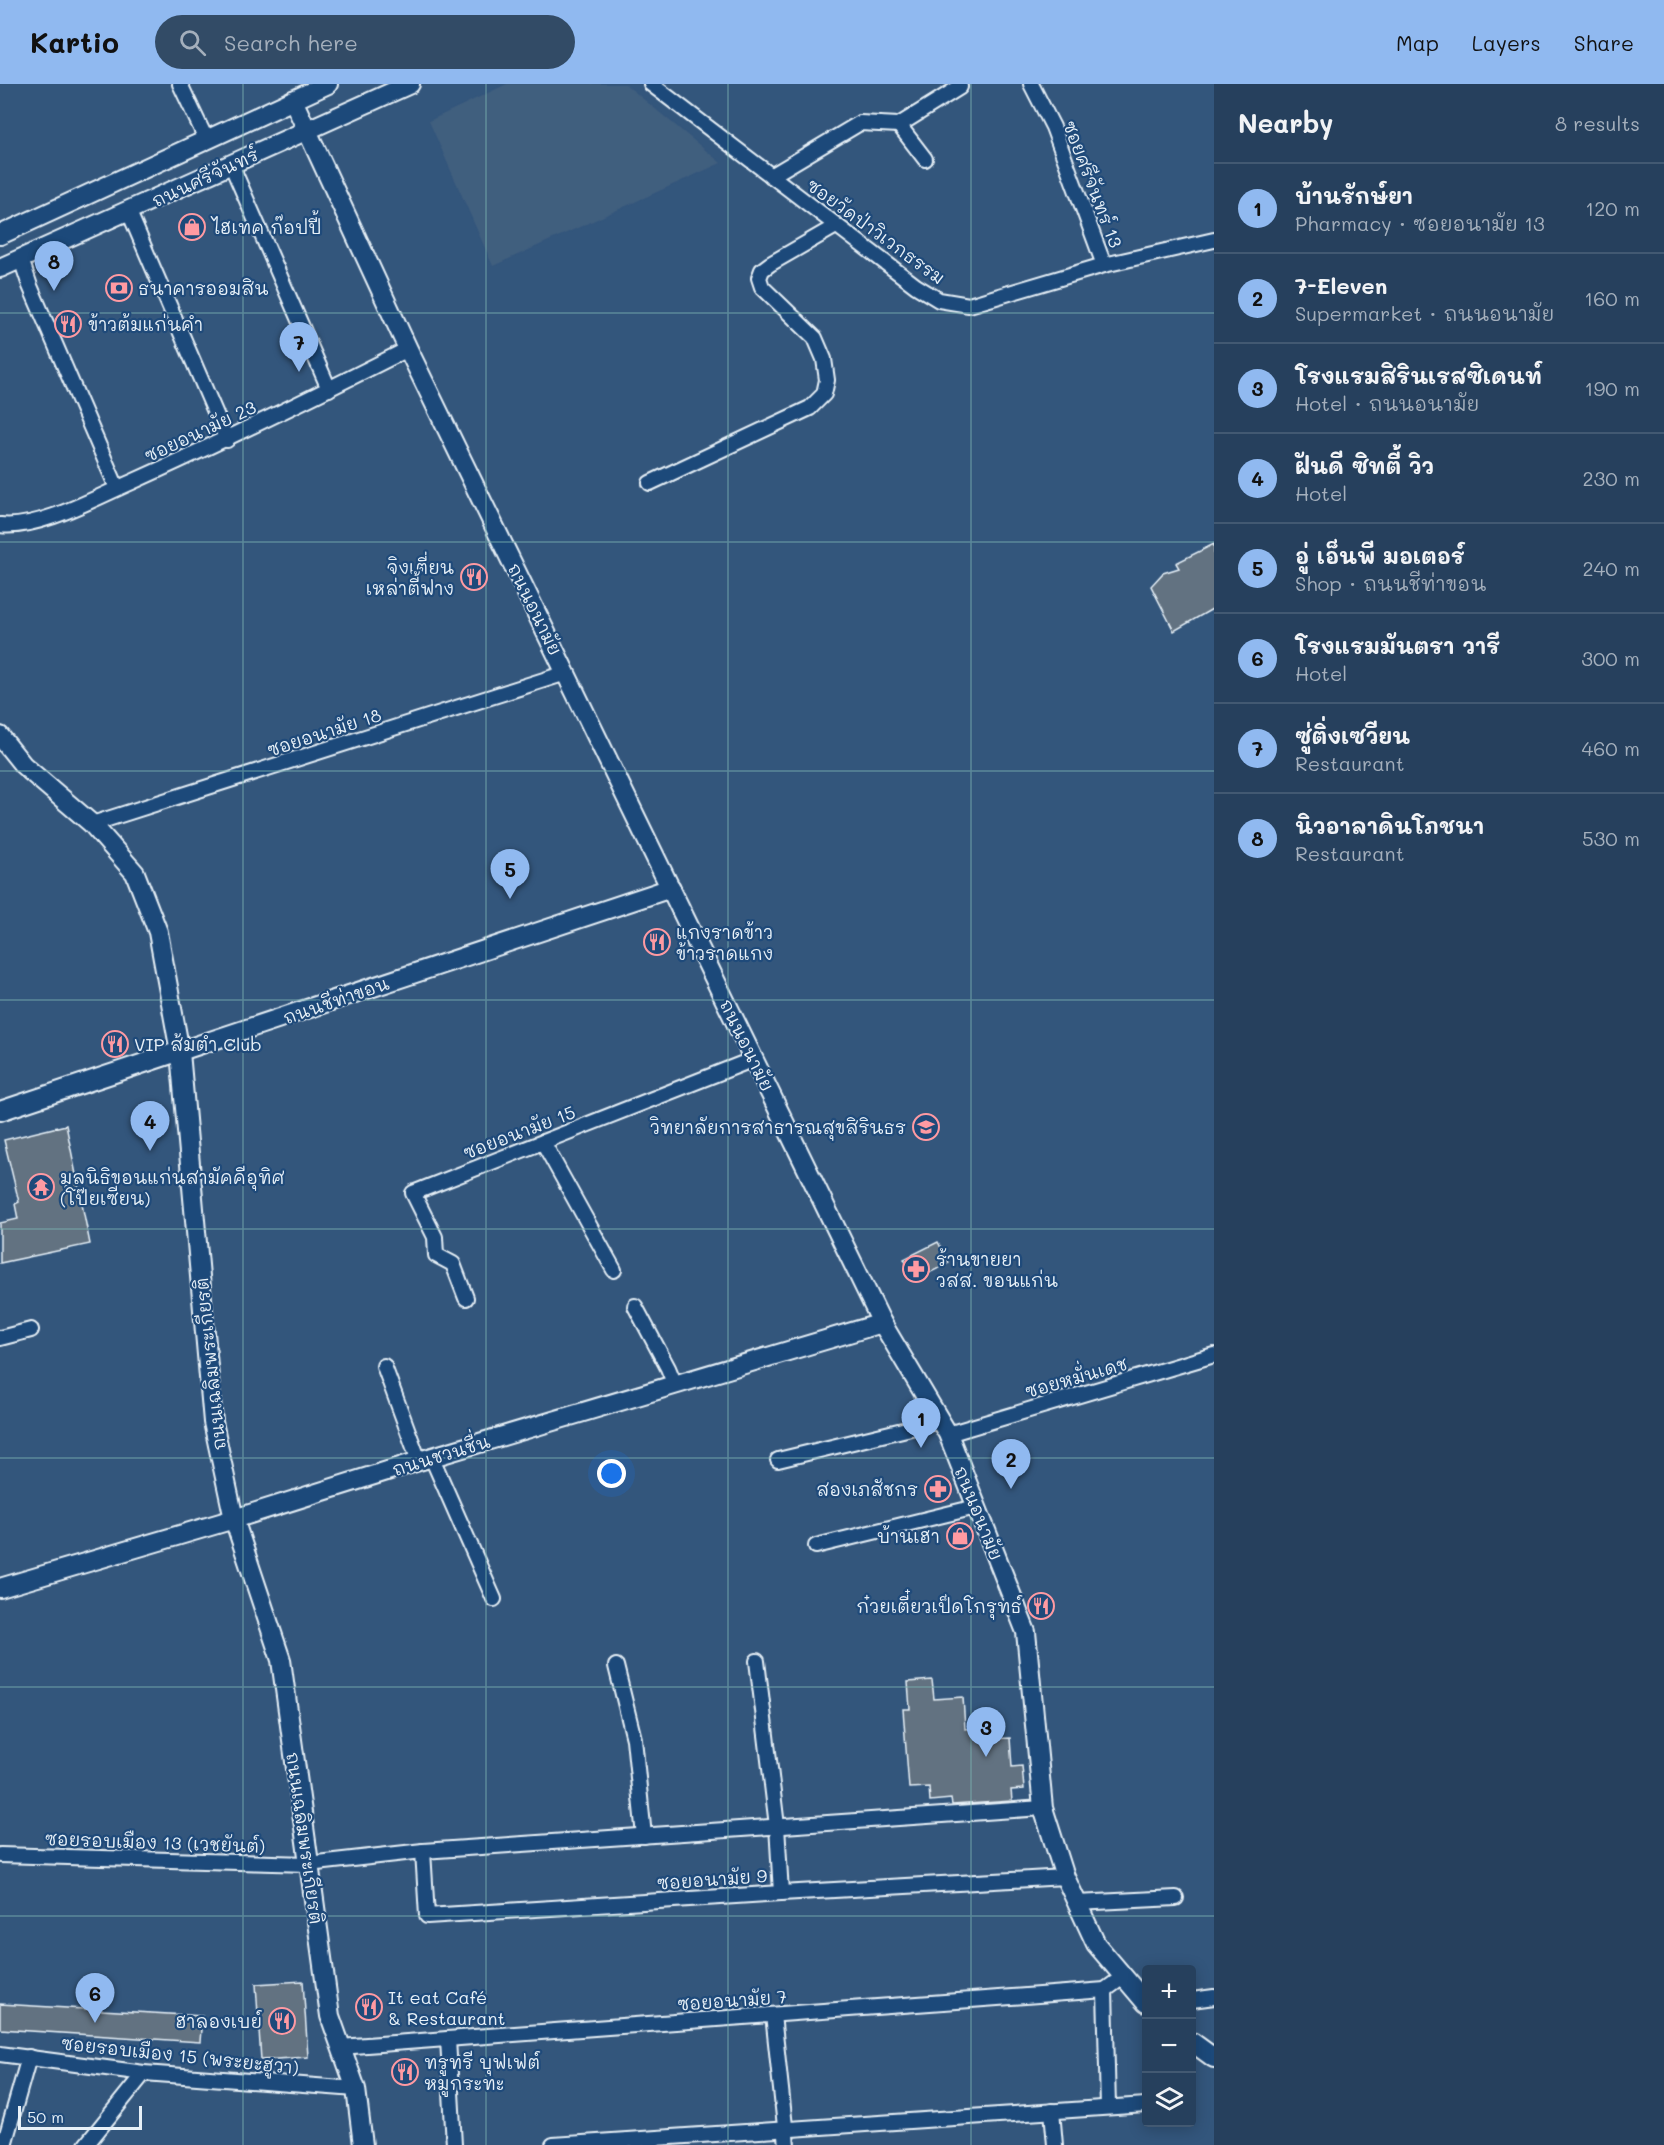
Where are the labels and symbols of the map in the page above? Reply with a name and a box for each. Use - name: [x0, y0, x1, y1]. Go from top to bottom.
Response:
- street label: ซอยศรีจันทร์ 13: [1058, 117, 1128, 251]
- street label: ถนนศรีจันทร์: [148, 141, 263, 212]
- street label: ซอยวัดป่าวิเวกธรรม: [802, 173, 950, 289]
- place label: ไฮเทค ก๊อปปี้: [210, 210, 322, 239]
- shop icon: ไฮเทค ก๊อปปี้: [177, 212, 207, 242]
- pin: 8: [34, 242, 74, 291]
- bank icon: ธนาคารออมสิน: [104, 273, 134, 303]
- place label: ธนาคารออมสิน: [138, 276, 269, 300]
- restaurant icon: ข้าวต้มแก่นคำ: [53, 309, 83, 339]
- place label: ข้าวต้มแก่นคำ: [88, 312, 203, 336]
- pin: 7: [280, 322, 318, 372]
- street label: ซอยอนามัย 23: [140, 395, 260, 467]
- place label: จิงเตี่ยน เหล่าตี้ฟาง: [366, 551, 454, 600]
- street label: ถนนอนามัย: [502, 559, 568, 659]
- restaurant icon: จิงเตี่ยน เหล่าตี้ฟาง: [459, 562, 489, 592]
- street label: ซอยอนามัย 18: [264, 702, 384, 762]
- pin: 5: [490, 850, 530, 899]
- place label: แกงราดข้าว ข้าวราดแกง: [676, 920, 773, 965]
- restaurant icon: แกงราดข้าว ข้าวราดแกง: [642, 927, 672, 957]
- street label: ถนนชีท่าขอน: [280, 970, 392, 1029]
- street label: ถนนอนามัย: [714, 995, 780, 1095]
- restaurant icon: VIP ส้มตำ Club: [100, 1029, 130, 1059]
- place label: VIP ส้มตำ Club: [134, 1032, 262, 1056]
- street label: ซอยอนามัย 15: [459, 1100, 579, 1164]
- pin: 4: [130, 1102, 170, 1151]
- school or university icon: วิทยาลัยการสาธารณสุขสิรินธร: [911, 1112, 941, 1142]
- place label: วิทยาลัยการสาธารณสุขสิรินธร: [649, 1115, 906, 1141]
- place label: มูลนิธิขอนแก่นสามัคคีอุทิศ (โป๊ยเซียน): [60, 1165, 285, 1210]
- temple icon: มูลนิธิขอนแก่นสามัคคีอุทิศ (โป๊ยเซียน): [26, 1172, 56, 1202]
- place label: ร้านขายยา วสส. ขอนแก่น: [936, 1247, 1058, 1292]
- pharmacy icon: ร้านขายยา วสส. ขอนแก่น: [901, 1254, 931, 1284]
- street label: ถนนเฉลิมพระเกียรติ: [189, 1276, 231, 1452]
- street label: ซอยหมั่นเดช: [1021, 1347, 1130, 1403]
- pin: 1: [902, 1398, 940, 1448]
- street label: ถนนชวนชื่น: [388, 1424, 493, 1481]
- pin: 2: [992, 1440, 1030, 1489]
- your location: [597, 1459, 626, 1488]
- street label: ถนนอนามัย: [949, 1462, 1009, 1564]
- pharmacy icon: สองเภสัชกร: [923, 1474, 953, 1504]
- place label: สองเภสัชกร: [816, 1477, 918, 1501]
- shop icon: บ้านเฮา: [945, 1521, 975, 1551]
- place label: บ้านเฮา: [877, 1524, 940, 1548]
- place label: ก๋วยเตี๋ยวเป็ดโกรุทธ์: [856, 1589, 1022, 1620]
- restaurant icon: ก๋วยเตี๋ยวเป็ดโกรุทธ์: [1026, 1591, 1056, 1621]
- pin: 3: [966, 1708, 1006, 1757]
- street label: ถนนเฉลิมพระเกียรติ: [281, 1750, 329, 1926]
- street label: ซอยรอบเมือง 13 (เวชยันต์): [44, 1826, 266, 1858]
- street label: ซอยอนามัย 9: [656, 1863, 768, 1895]
- pin: 6: [76, 1974, 115, 2023]
- street label: ซอยอนามัย 7: [676, 1984, 788, 2016]
- place label: It eat Café & Restaurant: [388, 1985, 505, 2030]
- restaurant icon: It eat Café & Restaurant: [354, 1992, 384, 2022]
- restaurant icon: ฮาลองเบย์: [267, 2006, 297, 2036]
- place label: ฮาลองเบย์: [175, 2009, 262, 2033]
- street label: ซอยรอบเมือง 15 (พระยะฮูวา): [60, 2031, 300, 2081]
- place label: ทรูทรี บุฟเฟต์ หมูกระทะ: [424, 2050, 540, 2097]
- restaurant icon: ทรูทรี บุฟเฟต์ หมูกระทะ: [390, 2057, 420, 2087]
- scale bar: [18, 2103, 142, 2130]

